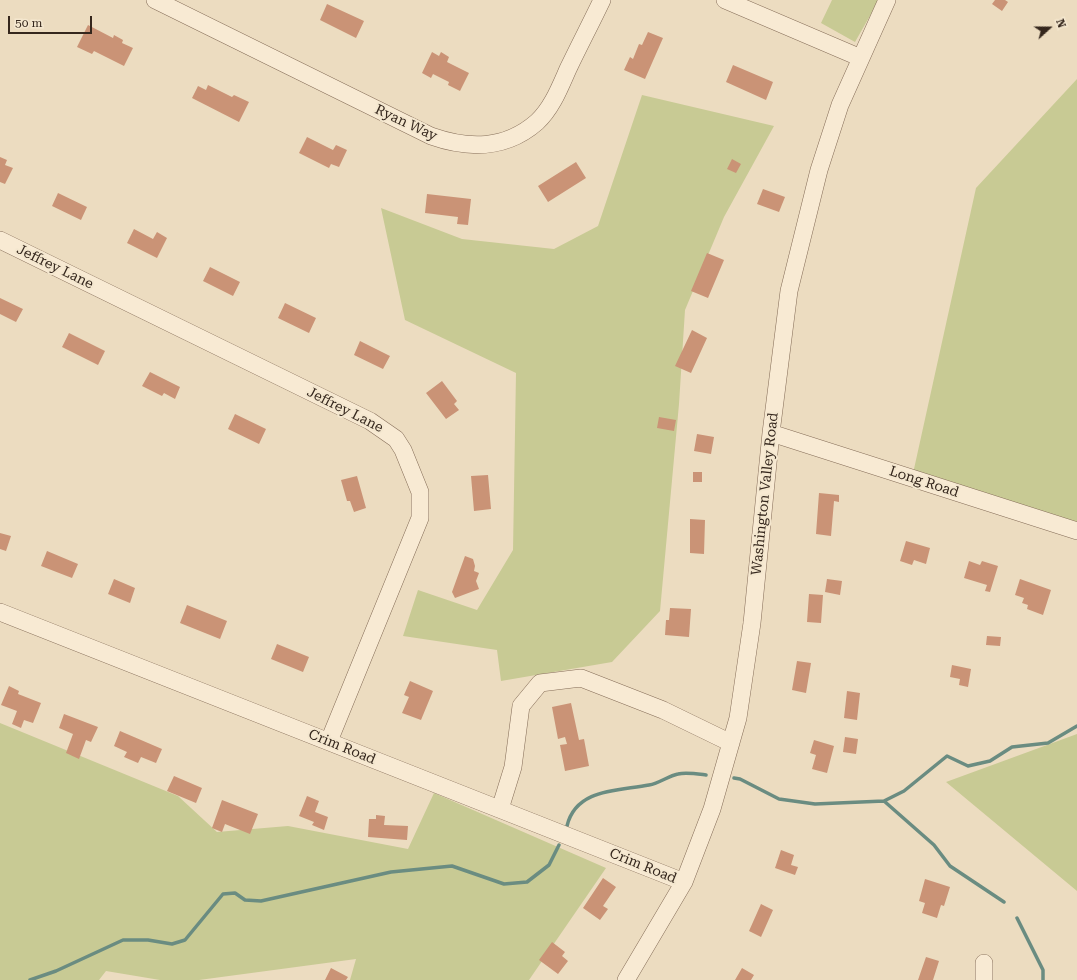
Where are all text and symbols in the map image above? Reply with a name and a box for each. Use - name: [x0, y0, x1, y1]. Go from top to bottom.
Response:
- scale bar: [10, 8, 94, 34]
- north arrow: [1029, 8, 1069, 48]
- text: 50 m: [15, 16, 42, 30]
- text: N: [1053, 17, 1068, 30]
- street label: Ryan Way: [372, 101, 440, 145]
- street label: Jeffrey Lane: [14, 241, 96, 293]
- street label: Jeffrey Lane: [304, 384, 386, 436]
- street label: Washington Valley Road: [748, 412, 782, 576]
- street label: Long Road: [887, 463, 961, 501]
- street label: Crim Road: [306, 726, 378, 768]
- street label: Crim Road: [607, 845, 679, 887]

